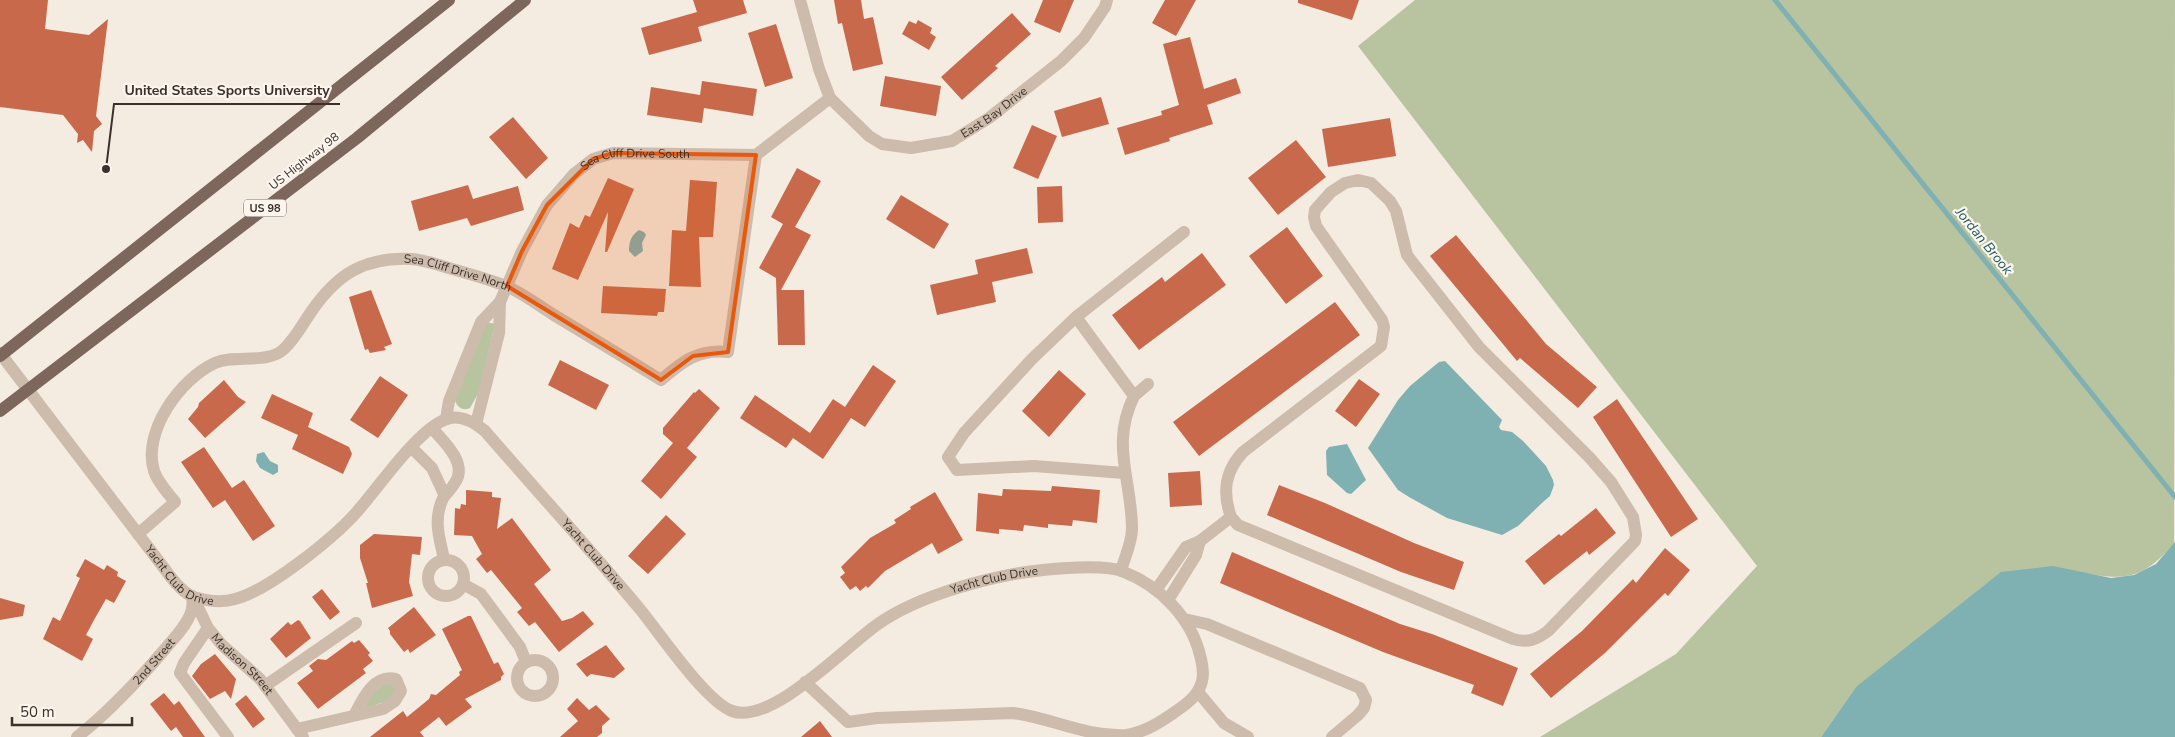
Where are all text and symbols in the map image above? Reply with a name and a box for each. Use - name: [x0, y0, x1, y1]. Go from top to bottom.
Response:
- callout: United States Sports University: [114, 75, 340, 104]
- text: United States Sports University: [124, 81, 330, 100]
- street label: East Bay Drive: [958, 83, 1030, 142]
- street label: US Highway 98: [266, 129, 342, 193]
- street label: Sea Cliff Drive South: [577, 145, 690, 174]
- road number: US 98: [244, 200, 286, 217]
- water label: Jordan Brook: [1950, 203, 2018, 279]
- street label: Sea Cliff Drive North: [404, 251, 514, 296]
- street label: Yacht Club Drive: [557, 515, 629, 594]
- street label: Yacht Club Drive: [141, 541, 214, 609]
- street label: Yacht Club Drive: [947, 563, 1039, 598]
- street label: Madison Street: [208, 630, 277, 699]
- street label: 2nd Street: [129, 634, 179, 688]
- scale bar: [12, 694, 132, 726]
- text: 50 m: [20, 702, 55, 722]

